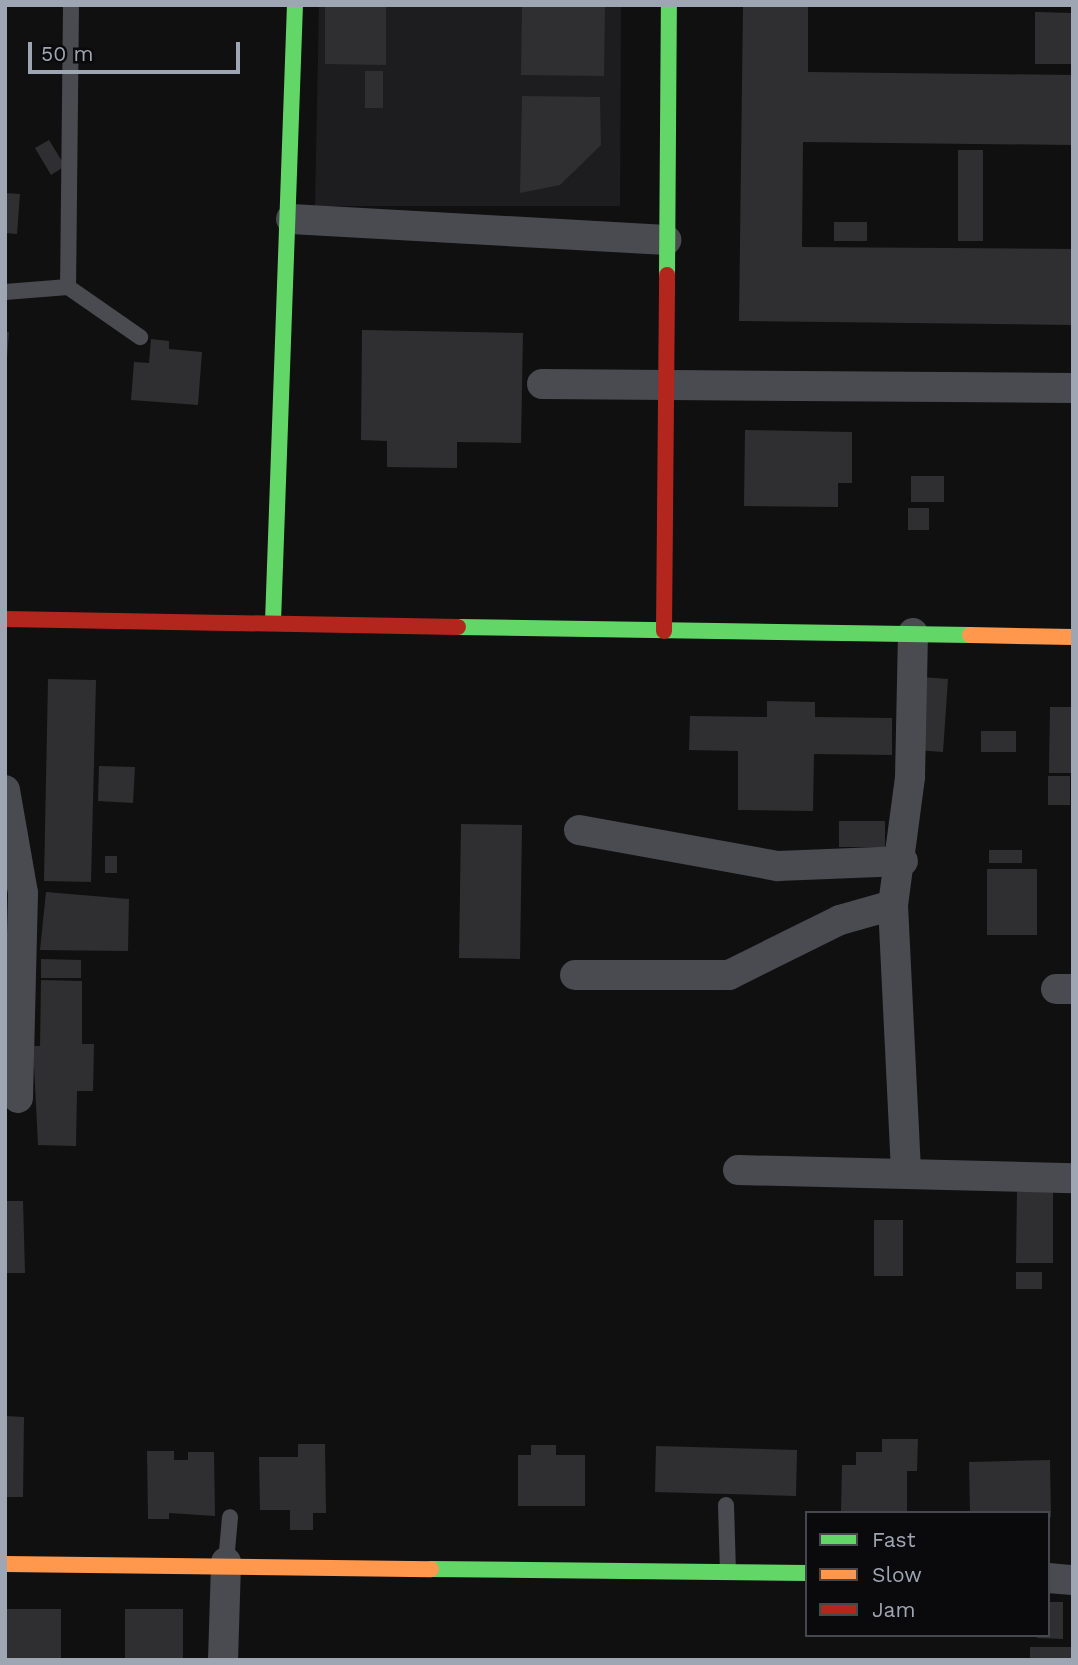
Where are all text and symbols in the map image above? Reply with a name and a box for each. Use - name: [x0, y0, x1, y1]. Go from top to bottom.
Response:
- scale bar: [32, 28, 243, 72]
- text: 50 m: [41, 41, 93, 66]
- legend: [805, 1511, 1050, 1637]
- text: Fast: [872, 1527, 916, 1552]
- text: Slow: [872, 1562, 922, 1587]
- text: Jam: [872, 1597, 915, 1622]

